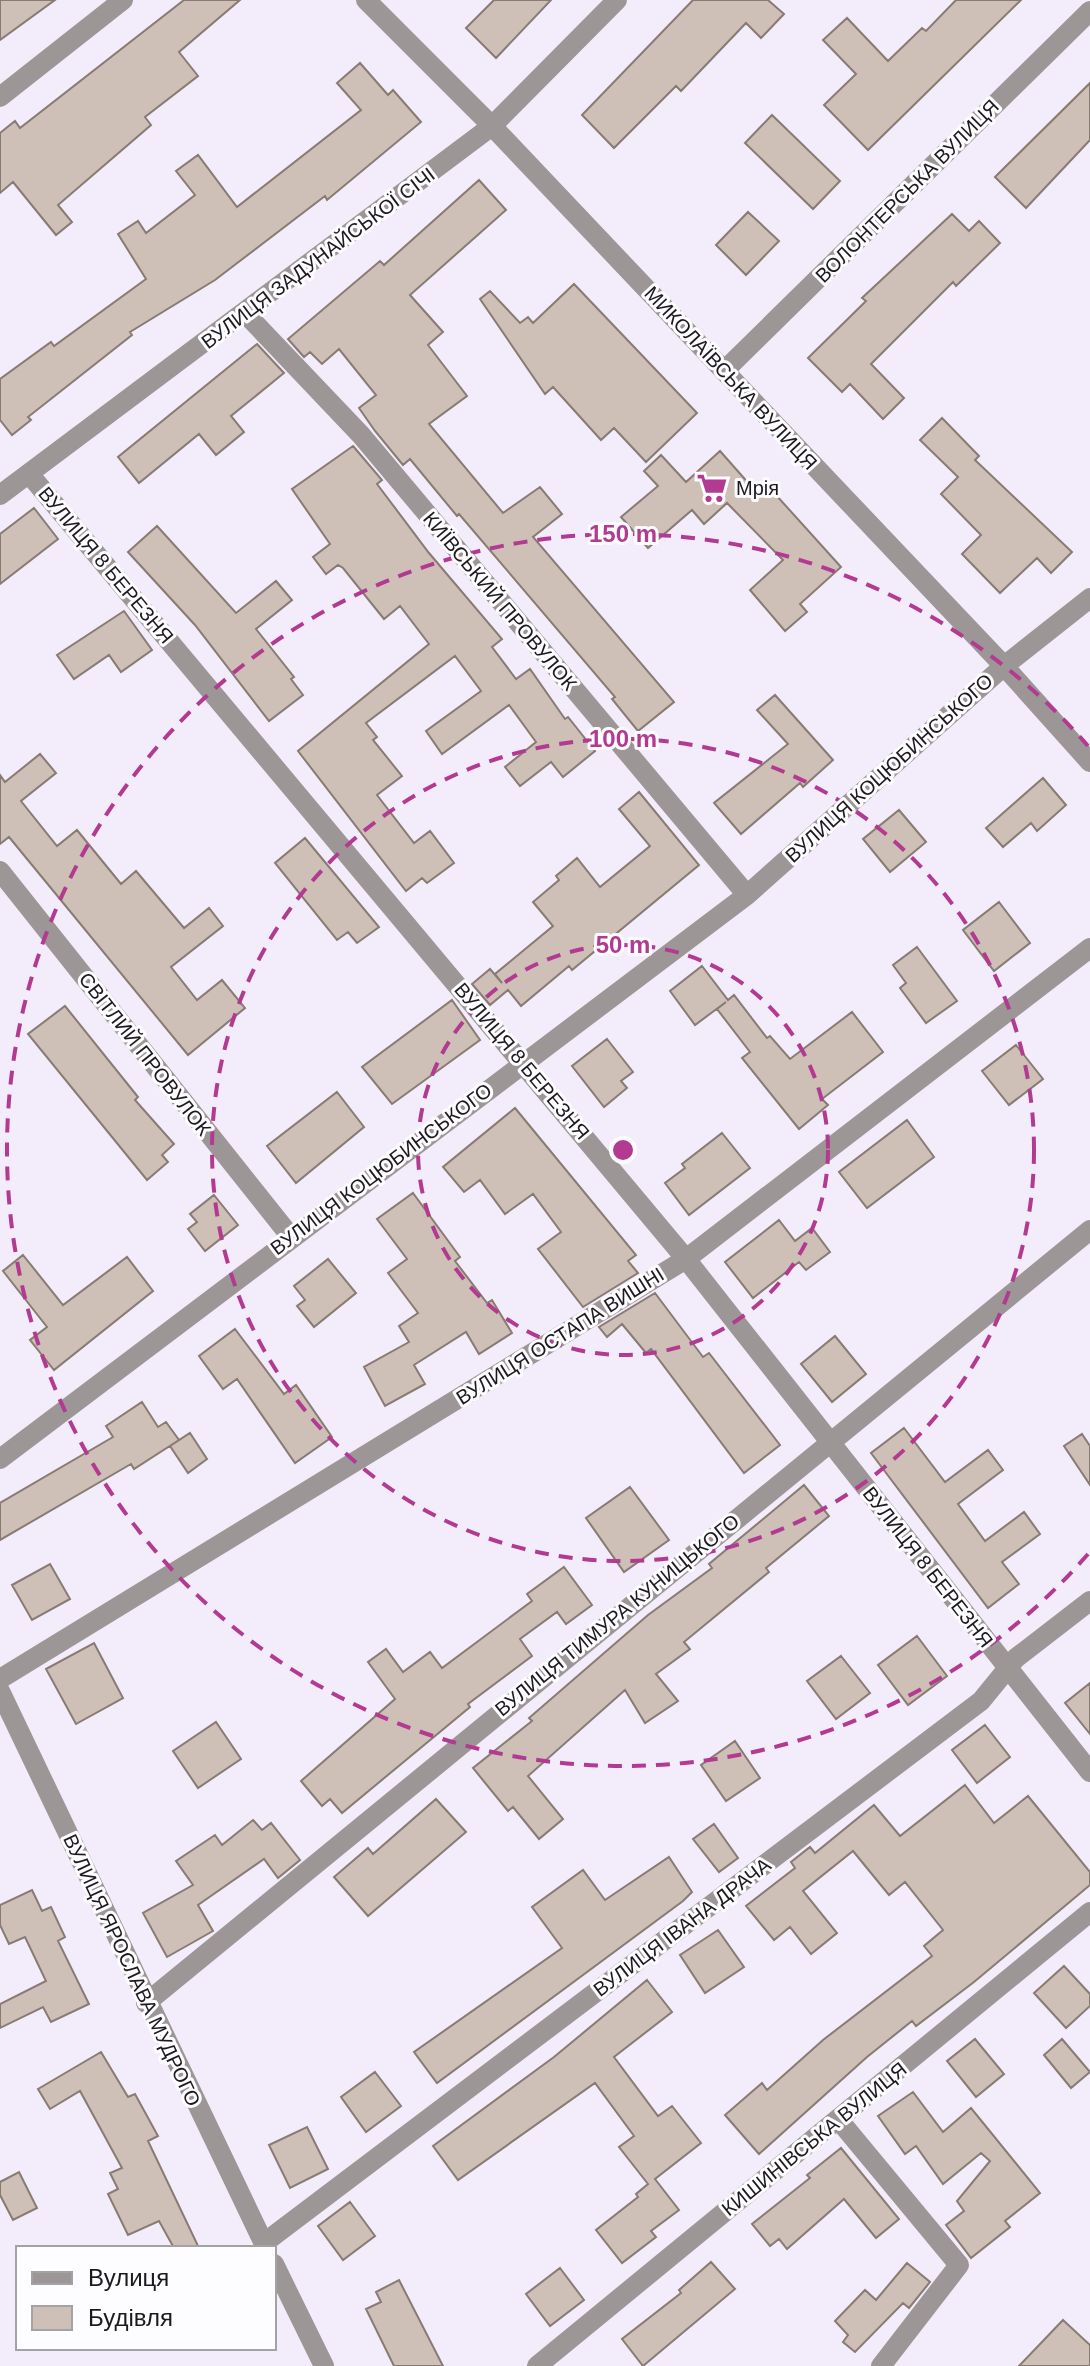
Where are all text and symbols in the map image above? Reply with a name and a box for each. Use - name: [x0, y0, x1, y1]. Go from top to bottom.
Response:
- street label: ВОЛОНТЕРСЬКА ВУЛИЦЯ: [811, 95, 1003, 287]
- street label: ВУЛИЦЯ ЗАДУНАЙСЬКОЇ СІЧІ: [196, 162, 439, 353]
- street label: МИКОЛАЇВСЬКА ВУЛИЦЯ: [640, 282, 822, 474]
- supermarket icon: Мрія: [695, 471, 729, 505]
- place label: Мрія: [736, 477, 779, 499]
- street label: ВУЛИЦЯ 8 БЕРЕЗНЯ: [34, 482, 178, 648]
- street label: КИЇВСЬКИЙ ПРОВУЛОК: [419, 507, 582, 695]
- text: 150 m: [589, 520, 657, 547]
- street label: ВУЛИЦЯ КОЦЮБИНСЬКОГО: [781, 669, 997, 867]
- text: 100 m: [589, 725, 657, 752]
- text: 50 m: [596, 931, 650, 958]
- street label: СВІТЛИЙ ПРОВУЛОК: [75, 968, 216, 1140]
- street label: ВУЛИЦЯ 8 БЕРЕЗНЯ: [450, 978, 594, 1144]
- street label: ВУЛИЦЯ КОЦЮБИНСЬКОГО: [266, 1079, 496, 1259]
- centre of rings: [609, 1136, 637, 1164]
- street label: ВУЛИЦЯ ОСТАПА ВИШНІ: [452, 1263, 668, 1409]
- street label: ВУЛИЦЯ 8 БЕРЕЗНЯ: [859, 1482, 997, 1652]
- street label: ВУЛИЦЯ ТИМУРА КУНИЦЬКОГО: [491, 1510, 743, 1720]
- street label: ВУЛИЦЯ ЯРОСЛАВА МУДРОГО: [59, 1831, 205, 2109]
- street label: ВУЛИЦЯ ІВАНА ДРАЧА: [589, 1853, 775, 2001]
- street label: КИШИНІВСЬКА ВУЛИЦЯ: [717, 2058, 911, 2220]
- legend: [16, 2246, 276, 2350]
- text: Вулиця: [88, 2264, 169, 2291]
- text: Будівля: [88, 2304, 173, 2331]

